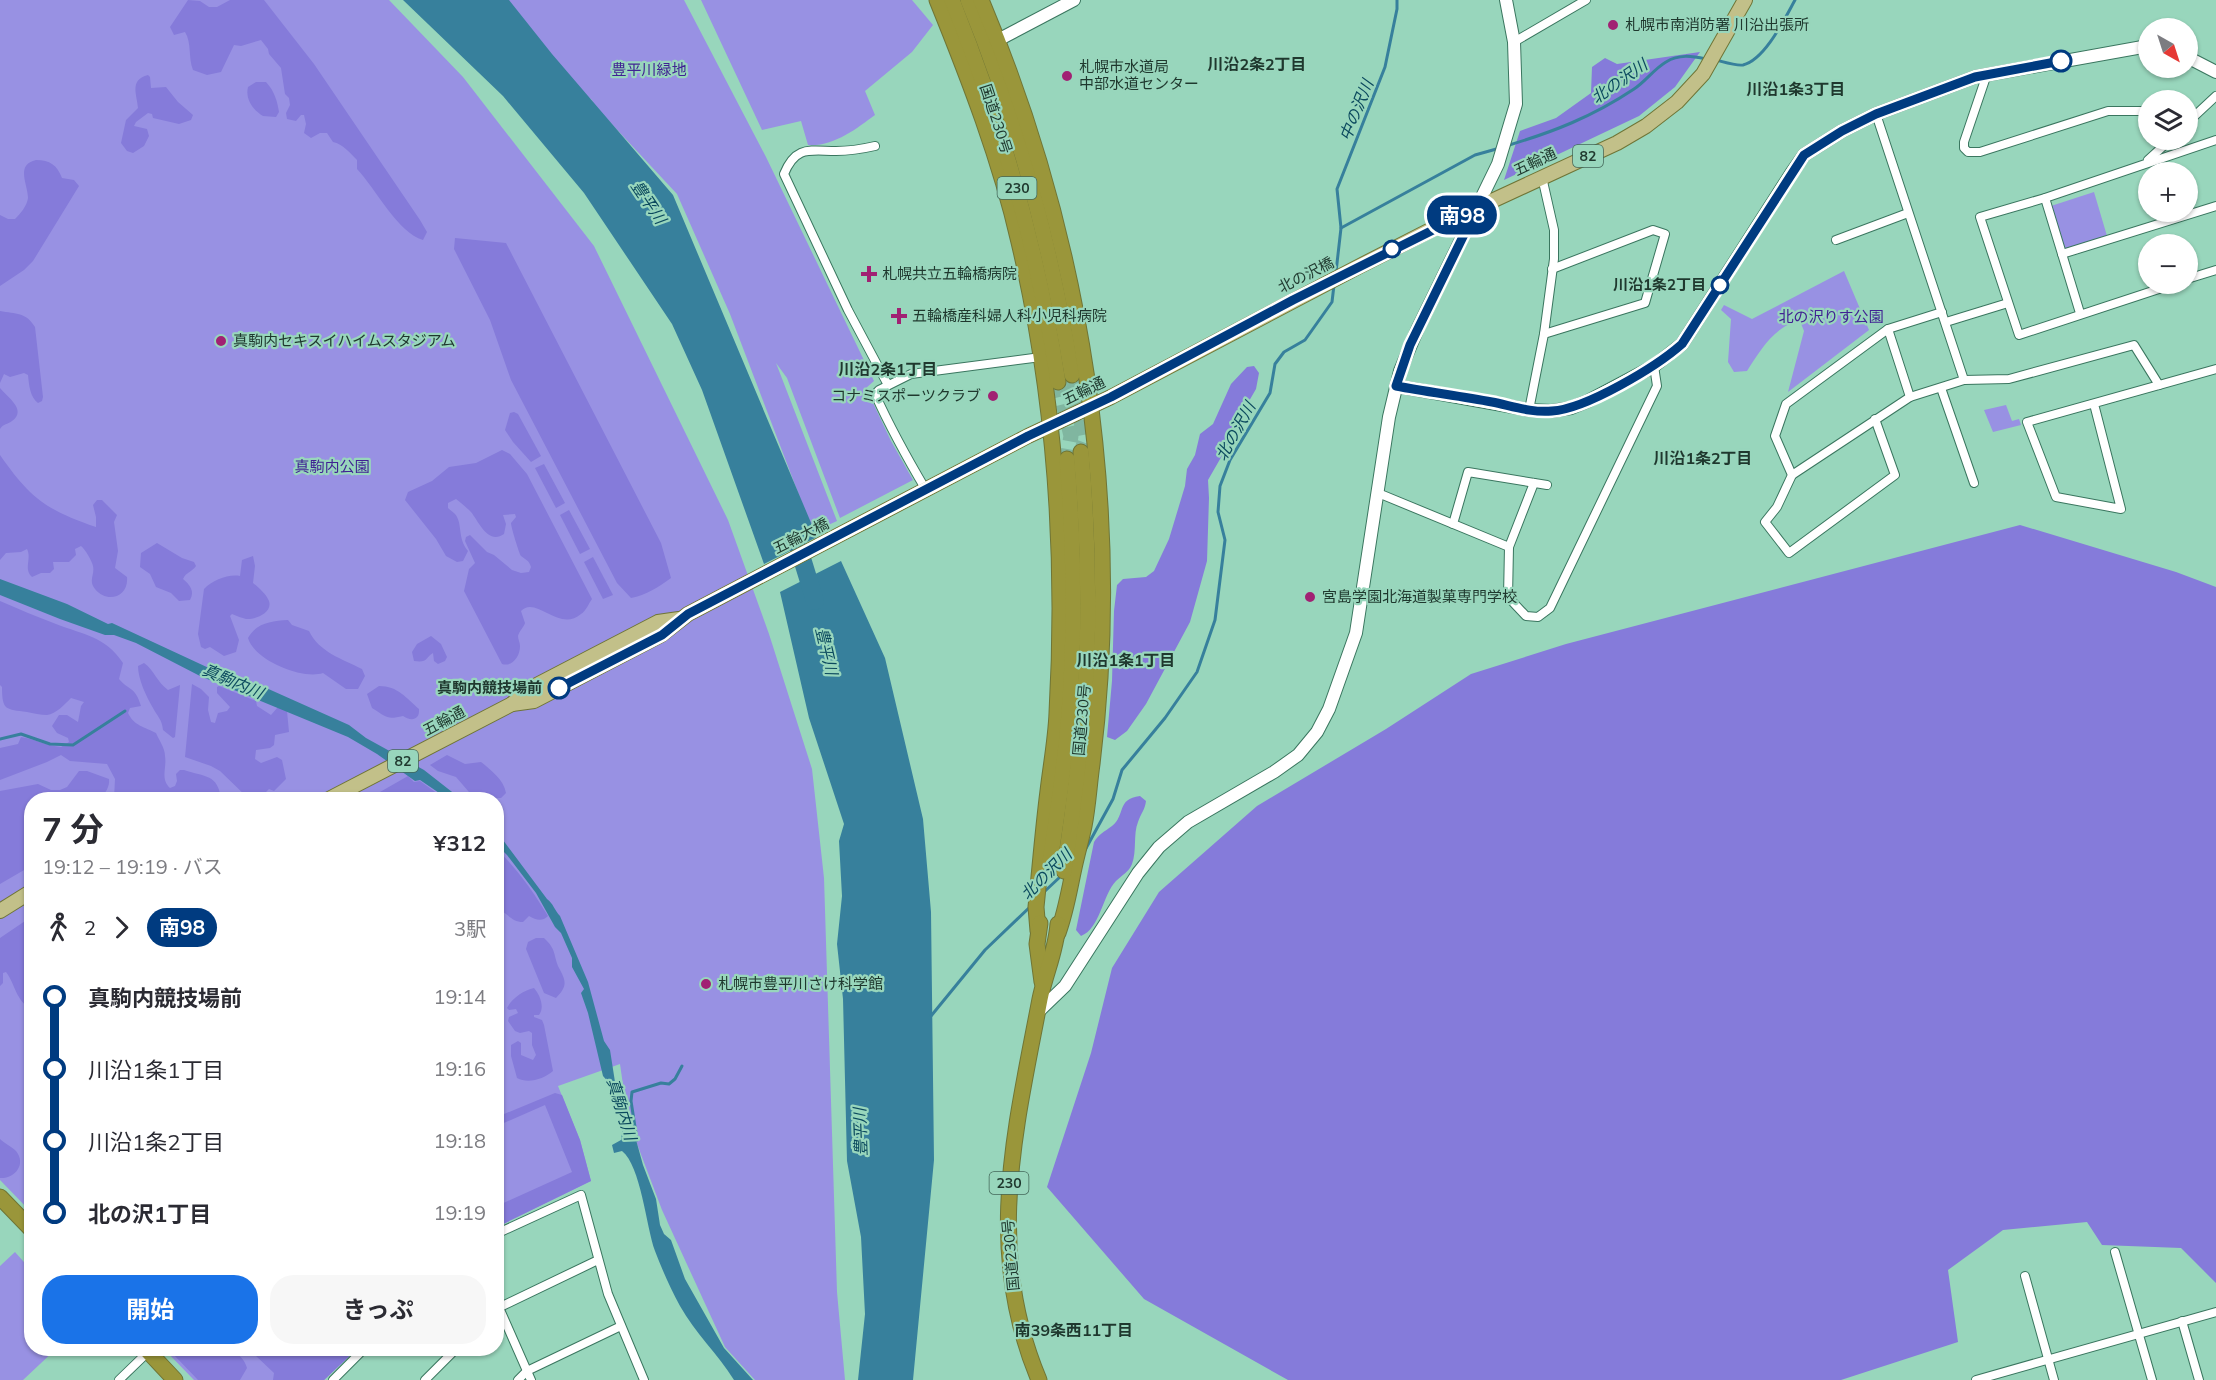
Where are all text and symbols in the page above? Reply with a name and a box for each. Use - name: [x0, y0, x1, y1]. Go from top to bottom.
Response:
- place label: 札幌市南消防署 川沿出張所: [1625, 15, 1809, 34]
- marker: 札幌市南消防署 川沿出張所: [1606, 18, 1620, 32]
- north arrow: [2138, 18, 2198, 78]
- map controls: [2138, 18, 2198, 294]
- unlabelled marker: [2050, 50, 2072, 72]
- water label: 北の沢川: [1587, 53, 1653, 108]
- district label: 川沿2条2丁目: [1207, 54, 1307, 74]
- place label: 札幌市水道局 中部水道センター: [1079, 57, 1199, 93]
- park label: 豊平川緑地: [611, 60, 687, 79]
- marker: 札幌市水道局 中部水道センター: [1060, 69, 1074, 83]
- water label: 中の沢川: [1335, 75, 1378, 143]
- district label: 川沿1条3丁目: [1746, 79, 1846, 99]
- street label: 国道230号: [976, 82, 1017, 156]
- button: layers: [2138, 90, 2198, 150]
- street label: 五輪通: [1510, 143, 1559, 180]
- road number: 82: [1573, 145, 1603, 167]
- button: +: [2138, 162, 2198, 222]
- water label: 豊平川: [627, 177, 672, 229]
- road number: 230: [998, 177, 1036, 199]
- line badge: 南98: [1428, 196, 1496, 234]
- text: 南98: [1439, 202, 1485, 228]
- button: −: [2138, 234, 2198, 294]
- unlabelled marker: [1383, 240, 1401, 258]
- street label: 北の沢橋: [1275, 252, 1337, 297]
- place label: 札幌共立五輪橋病院: [882, 264, 1017, 283]
- marker: 札幌共立五輪橋病院: [860, 265, 878, 283]
- place label: 川沿1条2丁目: [1613, 275, 1706, 294]
- marker: 川沿1条2丁目: [1711, 276, 1729, 294]
- place label: 五輪橋産科婦人科小児科病院: [912, 306, 1107, 325]
- marker: 五輪橋産科婦人科小児科病院: [890, 307, 908, 325]
- park label: 北の沢りす公園: [1778, 307, 1884, 326]
- place label: 真駒内セキスイハイムスタジアム: [233, 331, 456, 350]
- marker: 真駒内セキスイハイムスタジアム: [214, 334, 228, 348]
- district label: 川沿2条1丁目: [838, 359, 938, 379]
- street label: 五輪通: [1059, 372, 1108, 409]
- place label: コナミスポーツクラブ: [831, 386, 981, 405]
- marker: コナミスポーツクラブ: [986, 389, 1000, 403]
- water label: 北の沢川: [1211, 396, 1260, 464]
- district label: 川沿1条2丁目: [1653, 448, 1753, 468]
- park label: 真駒内公園: [294, 457, 370, 476]
- street label: 五輪大橋: [770, 513, 832, 558]
- place label: 宮島学園北海道製菓専門学校: [1322, 587, 1517, 606]
- marker: 宮島学園北海道製菓専門学校: [1303, 590, 1317, 604]
- water label: 豊平川: [812, 625, 843, 679]
- district label: 川沿1条1丁目: [1076, 650, 1176, 670]
- water label: 真駒内川: [200, 659, 268, 703]
- marker: 真駒内競技場前: [548, 677, 570, 699]
- place label: 真駒内競技場前: [437, 678, 542, 697]
- street label: 国道230号: [1069, 683, 1094, 757]
- street label: 五輪通: [419, 702, 468, 740]
- road number: 82: [388, 750, 418, 772]
- text: 7 分: [42, 808, 104, 849]
- text: ¥312: [433, 829, 486, 857]
- water label: 北の沢川: [1016, 843, 1077, 904]
- text: 19:12 – 19:19 · バス: [42, 854, 223, 879]
- icon: walk: [42, 911, 75, 944]
- icon: forward: [105, 911, 138, 944]
- text: 南98: [159, 914, 205, 940]
- text: 2: [84, 915, 96, 940]
- text: 3駅: [454, 916, 486, 941]
- place label: 札幌市豊平川さけ科学館: [718, 974, 883, 993]
- marker: 札幌市豊平川さけ科学館: [699, 977, 713, 991]
- text: 真駒内競技場前: [88, 984, 242, 1012]
- text: 19:14: [433, 984, 486, 1009]
- text: 川沿1条1丁目: [88, 1056, 224, 1084]
- text: 19:16: [433, 1056, 486, 1081]
- water label: 真駒内川: [603, 1075, 642, 1144]
- water label: 豊平川: [849, 1106, 871, 1156]
- text: 川沿1条2丁目: [88, 1128, 224, 1156]
- text: 19:18: [433, 1128, 486, 1153]
- road number: 230: [990, 1172, 1028, 1194]
- text: 北の沢1丁目: [88, 1200, 211, 1228]
- text: 19:19: [433, 1200, 486, 1225]
- street label: 国道230号: [998, 1218, 1023, 1292]
- button: 開始: [42, 1275, 258, 1344]
- button: きっぷ: [270, 1275, 486, 1344]
- district label: 南39条西11丁目: [1015, 1320, 1133, 1340]

